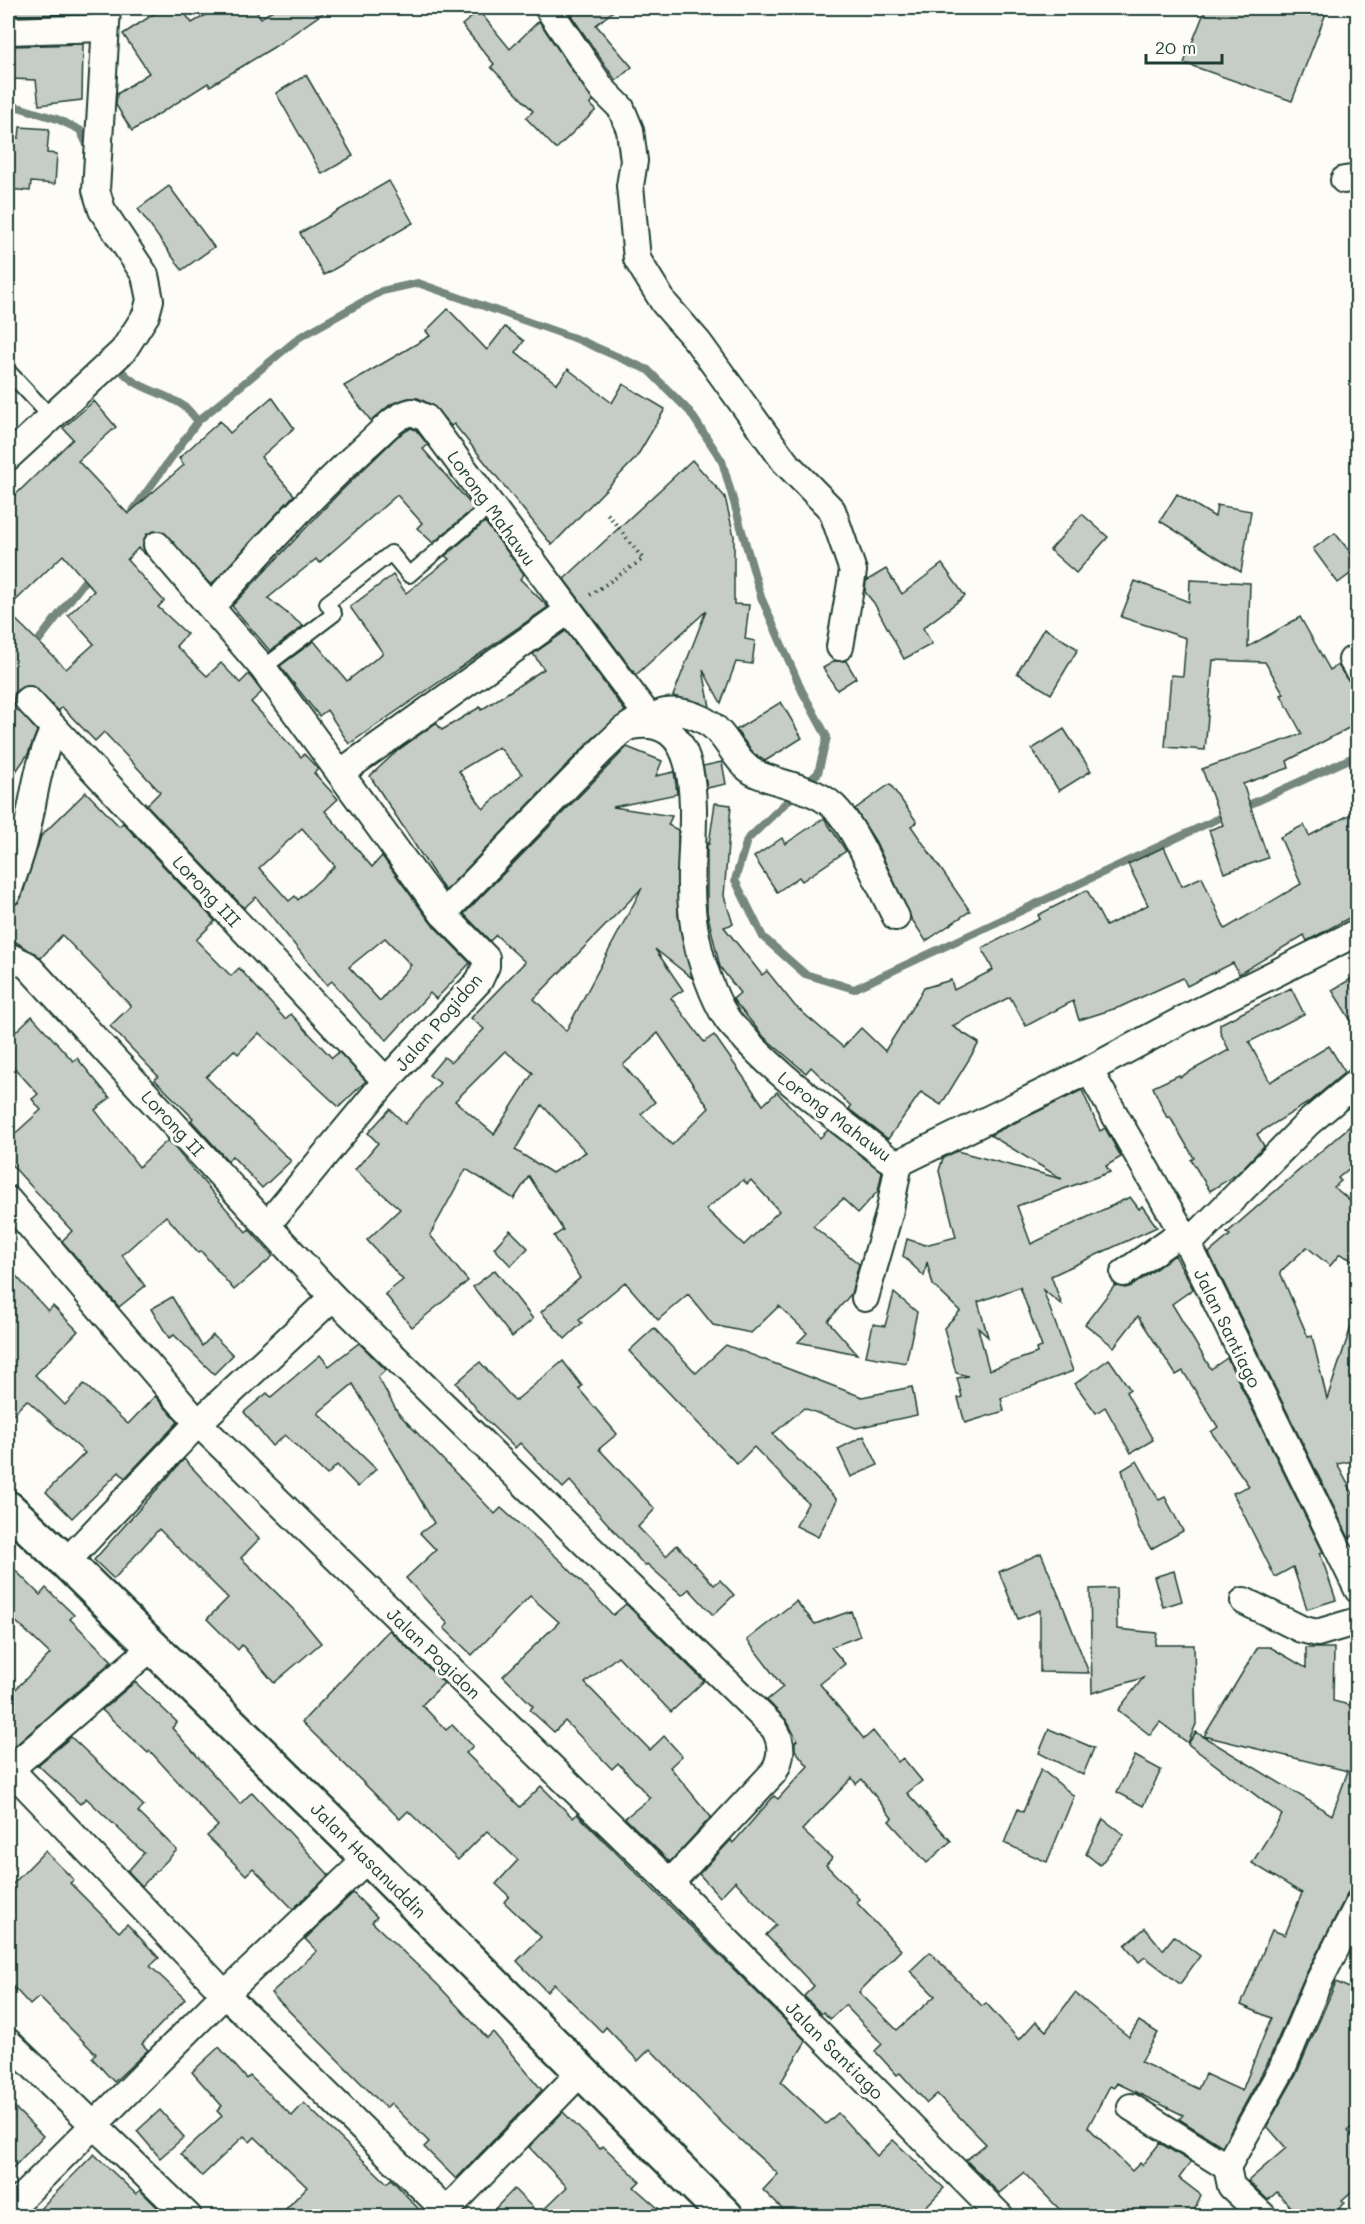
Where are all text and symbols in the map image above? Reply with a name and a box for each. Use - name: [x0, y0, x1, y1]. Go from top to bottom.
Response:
- scale bar: [1146, 27, 1222, 65]
- text: 20 m: [1155, 35, 1196, 59]
- street label: Lorong Mahawu: [442, 446, 542, 570]
- street label: Lorong III: [168, 850, 246, 932]
- street label: Jalan Pogidon: [389, 968, 487, 1076]
- street label: Lorong Mahawu: [773, 1065, 897, 1167]
- street label: Lorong II: [136, 1085, 210, 1161]
- street label: Jalan Santiago: [1189, 1264, 1267, 1392]
- street label: Jalan Pogidon: [382, 1602, 486, 1704]
- street label: Jalan Hasanuddin: [306, 1797, 432, 1923]
- street label: Jalan Santiago: [781, 1996, 890, 2105]

